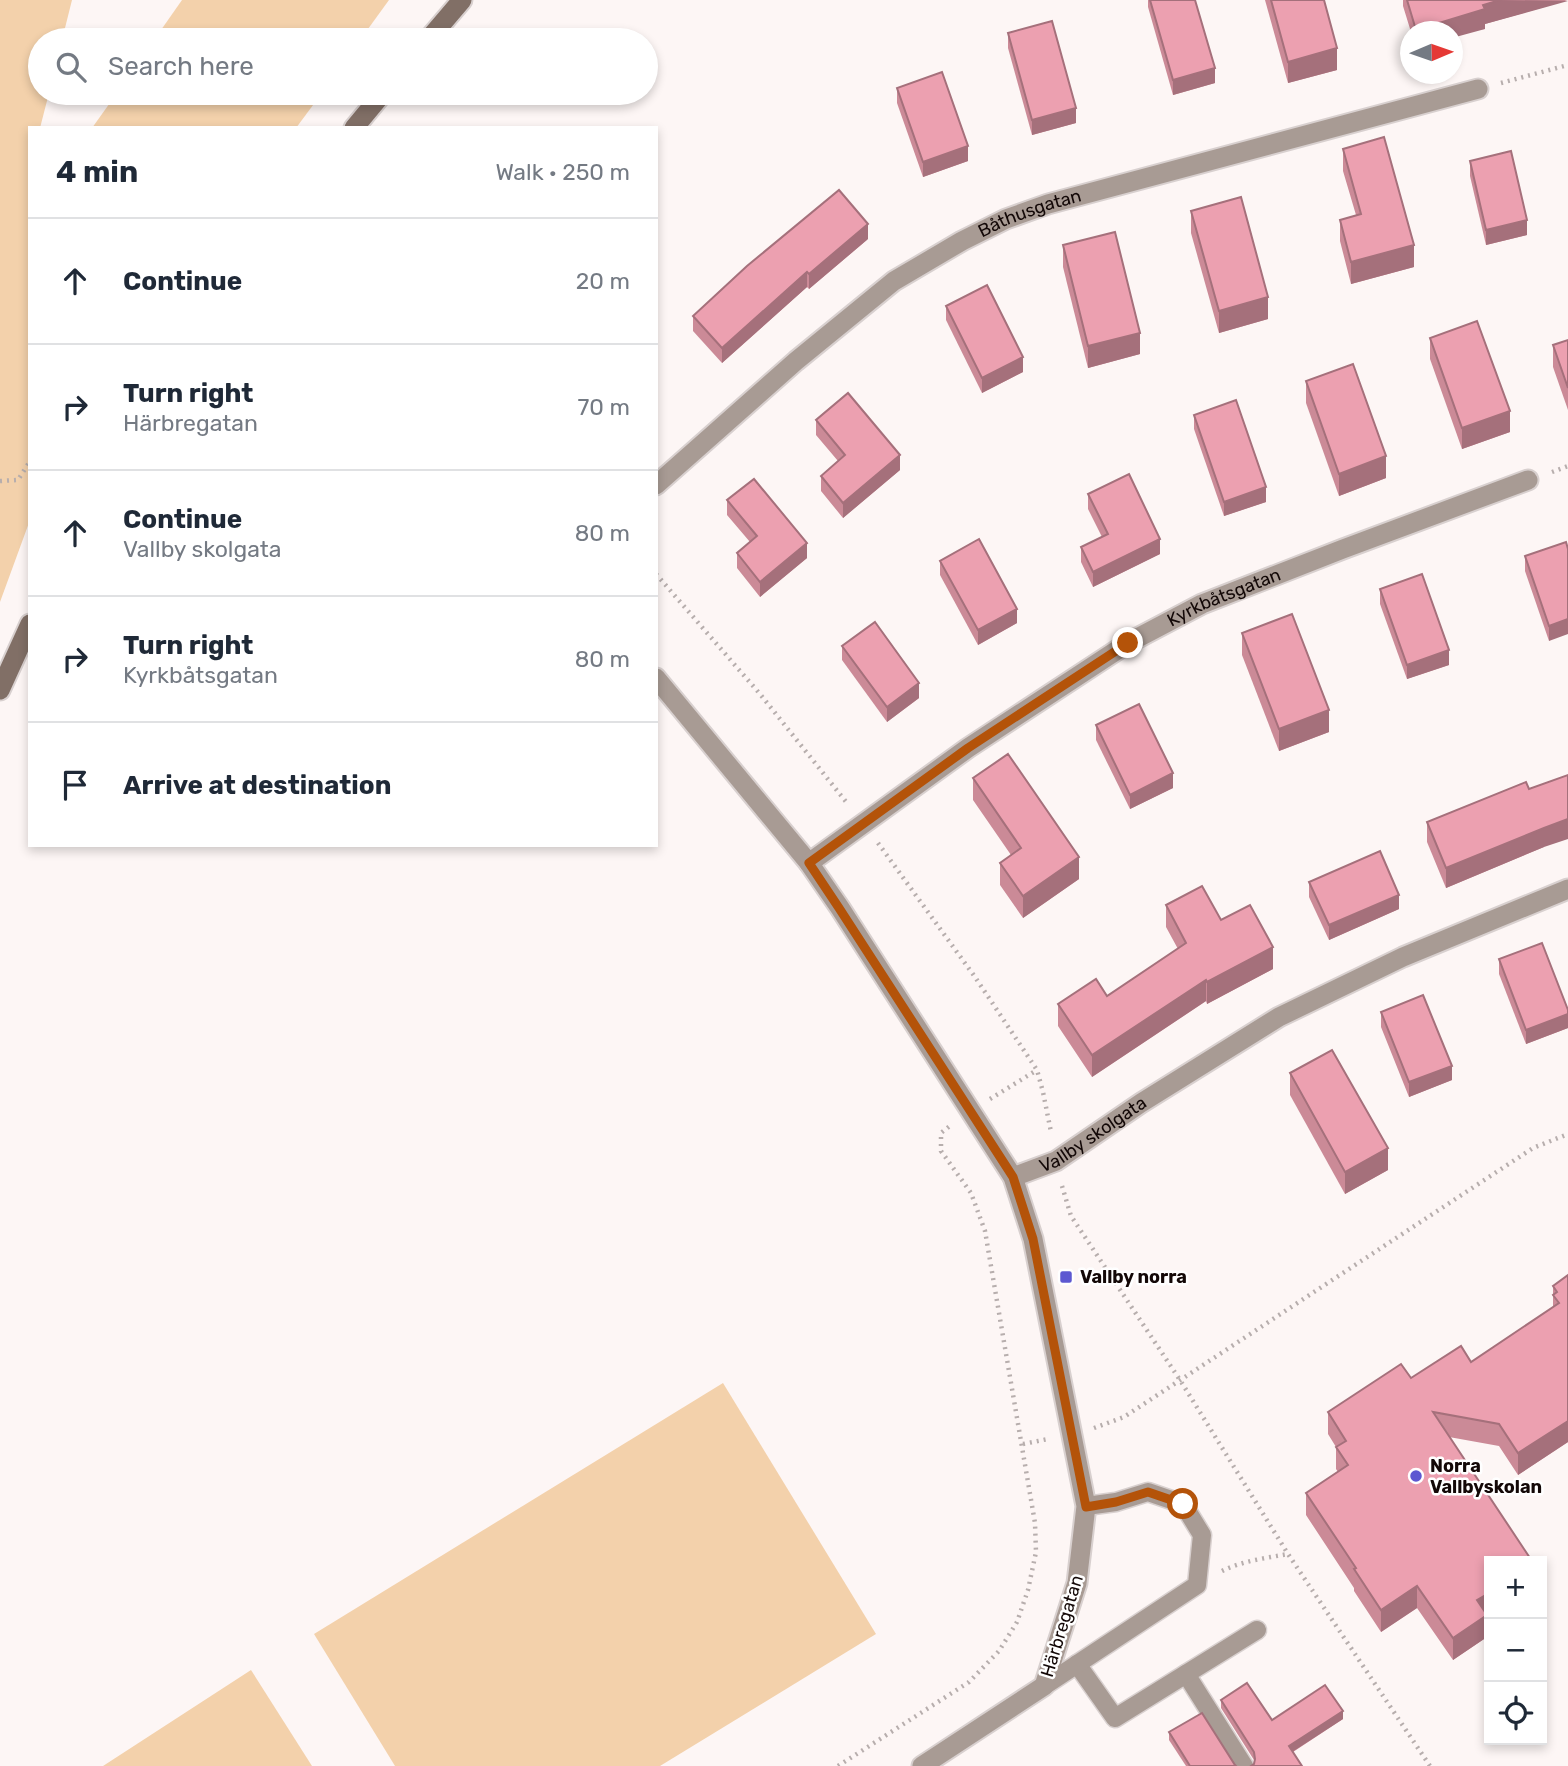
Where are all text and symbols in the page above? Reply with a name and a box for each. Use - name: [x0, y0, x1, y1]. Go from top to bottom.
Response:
- north arrow: [1400, 21, 1463, 84]
- search box: [28, 28, 658, 105]
- icon: search: [52, 48, 90, 86]
- text: Search here: [108, 51, 254, 82]
- text: 4 min: [56, 154, 138, 190]
- text: Walk · 250 m: [495, 158, 630, 186]
- street label: Båthusgatan: [974, 185, 1084, 242]
- icon: ahead: [56, 262, 94, 300]
- text: Continue: [123, 266, 242, 297]
- text: 20 m: [576, 267, 630, 295]
- text: Turn right: [123, 378, 253, 409]
- icon: right: [56, 388, 94, 426]
- text: 70 m: [578, 393, 630, 421]
- text: Härbregatan: [123, 409, 258, 437]
- text: Continue: [123, 504, 242, 535]
- icon: ahead: [56, 514, 94, 552]
- text: 80 m: [575, 519, 630, 547]
- text: Vallby skolgata: [123, 535, 281, 563]
- street label: Kyrkbåtsgatan: [1163, 563, 1284, 631]
- route end: [1112, 627, 1143, 658]
- text: Turn right: [123, 630, 253, 661]
- icon: right: [56, 640, 94, 678]
- text: 80 m: [575, 645, 630, 673]
- text: Kyrkbåtsgatan: [123, 661, 278, 689]
- icon: arrive: [56, 766, 94, 804]
- text: Arrive at destination: [123, 770, 391, 801]
- street label: Vallby skolgata: [1036, 1092, 1151, 1177]
- place label: Vallby norra: [1080, 1266, 1187, 1288]
- marker: Vallby norra: [1058, 1269, 1074, 1285]
- place label: Norra Vallbyskolan: [1430, 1455, 1542, 1498]
- marker: Norra Vallbyskolan: [1408, 1468, 1424, 1484]
- route start: [1167, 1488, 1198, 1519]
- map controls: [1484, 1556, 1547, 1745]
- button: +: [1484, 1556, 1547, 1619]
- street label: Härbregatan: [1036, 1572, 1088, 1680]
- button: −: [1484, 1619, 1547, 1682]
- button: locate: [1484, 1682, 1547, 1745]

